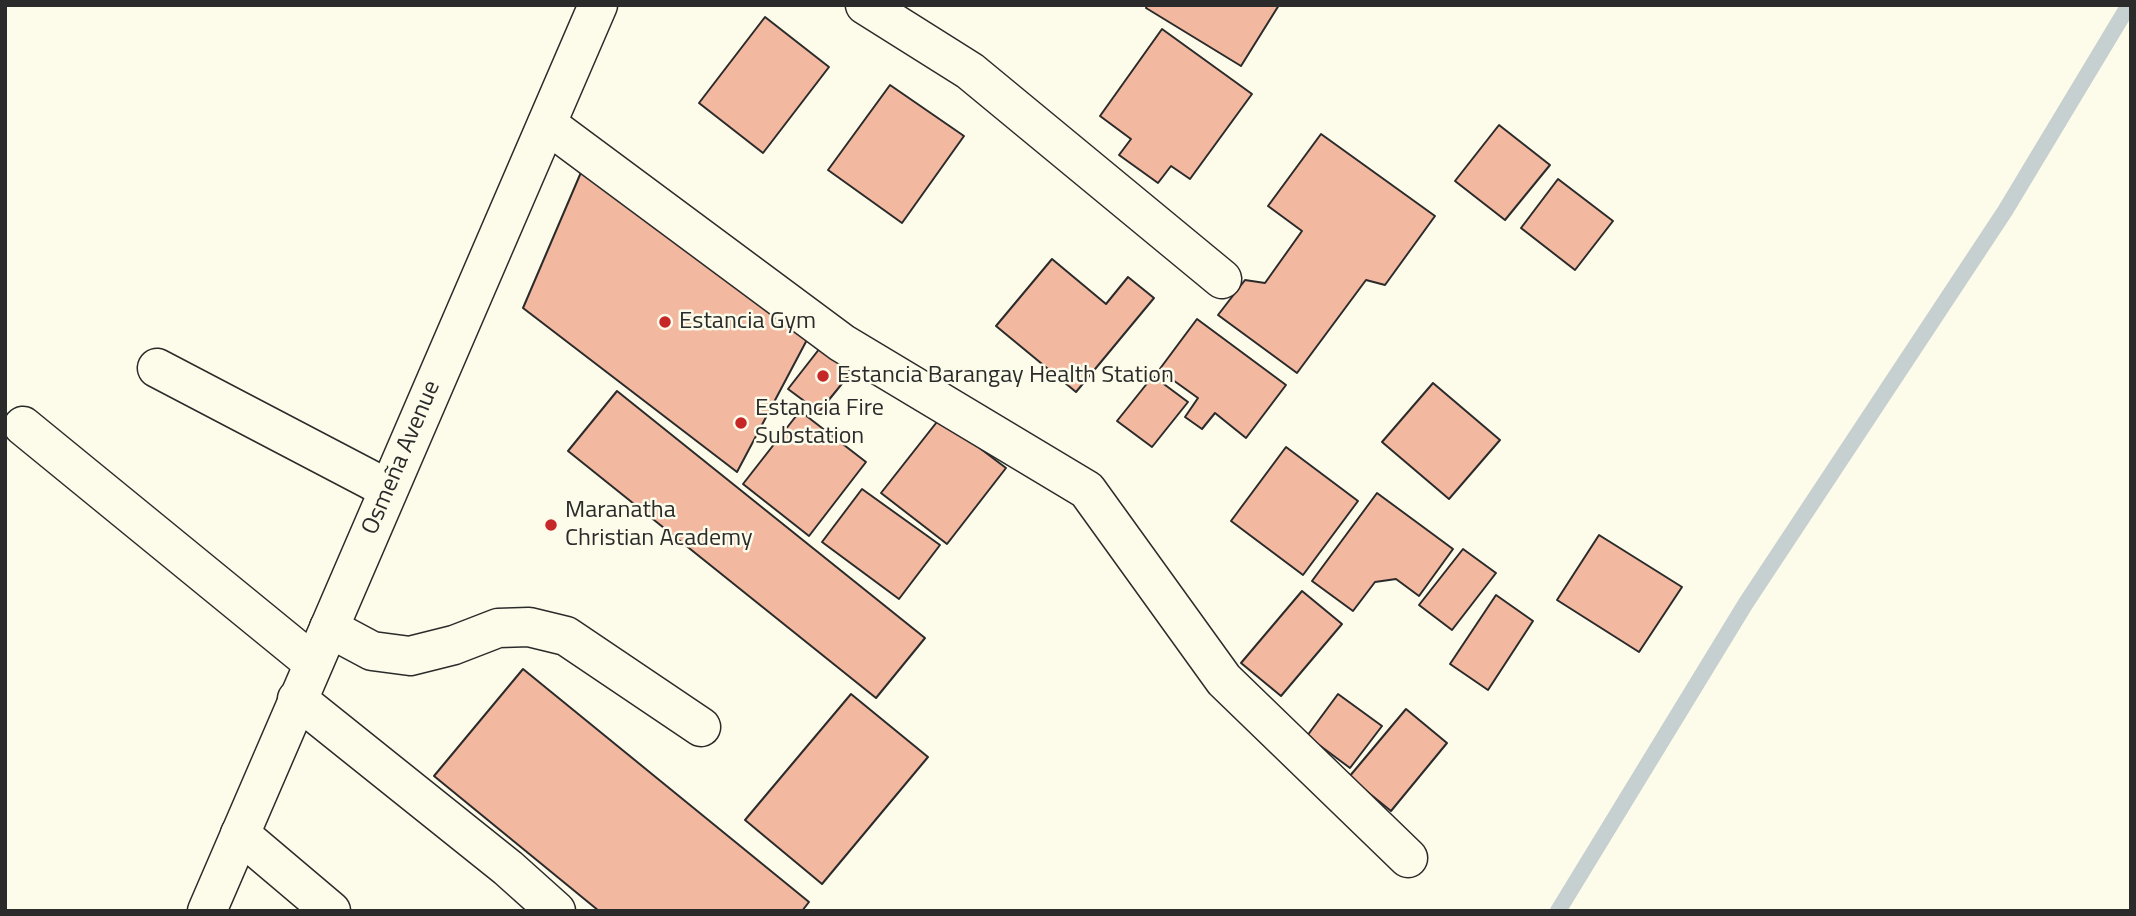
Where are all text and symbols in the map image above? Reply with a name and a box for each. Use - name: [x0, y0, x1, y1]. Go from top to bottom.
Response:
- place label: Estancia Gym: [679, 308, 816, 336]
- marker: Estancia Gym: [657, 314, 673, 330]
- place label: Estancia Barangay Health Station: [837, 362, 1174, 390]
- marker: Estancia Barangay Health Station: [815, 368, 831, 384]
- street label: Osmeña Avenue: [357, 377, 447, 539]
- place label: Estancia Fire Substation: [755, 395, 884, 451]
- marker: Estancia Fire Substation: [733, 415, 749, 431]
- place label: Maranatha Christian Academy: [565, 497, 753, 553]
- marker: Maranatha Christian Academy: [543, 517, 559, 533]

